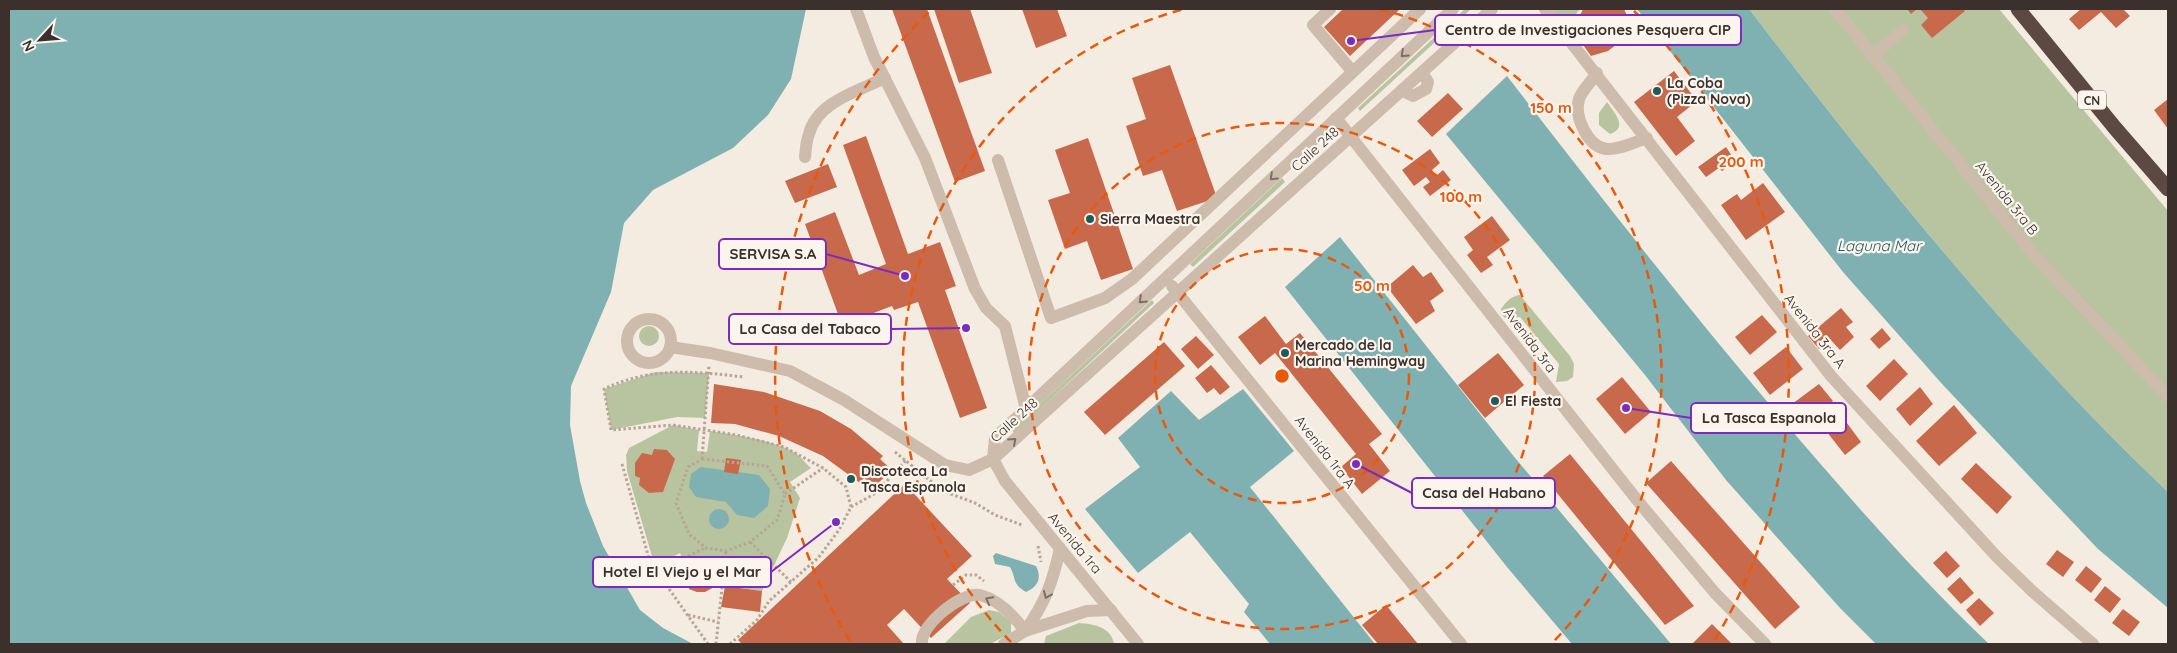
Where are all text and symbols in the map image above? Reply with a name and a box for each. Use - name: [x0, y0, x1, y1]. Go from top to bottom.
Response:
- north arrow: [15, 15, 65, 65]
- callout: Centro de Investigaciones Pesquera CIP: [1435, 15, 1741, 45]
- text: Centro de Investigaciones Pesquera CIP: [1445, 20, 1731, 39]
- text: N: [18, 37, 39, 54]
- one-way arrow: [1401, 48, 1410, 57]
- place label: La Coba (Pizza Nova): [1667, 74, 1751, 108]
- marker: La Coba (Pizza Nova): [1651, 85, 1663, 97]
- road number: CN: [2078, 90, 2106, 110]
- text: 150 m: [1530, 98, 1572, 117]
- street label: Calle 248: [1287, 123, 1343, 175]
- text: 200 m: [1719, 152, 1764, 171]
- street label: Avenida 3ra B: [1972, 157, 2042, 239]
- one-way arrow: [1270, 171, 1279, 180]
- text: 100 m: [1440, 187, 1482, 206]
- place label: Sierra Maestra: [1100, 210, 1200, 228]
- marker: Sierra Maestra: [1084, 213, 1096, 225]
- water label: Laguna Mar: [1837, 236, 1923, 255]
- callout: SERVISA S.A: [719, 239, 826, 269]
- text: SERVISA S.A: [730, 244, 817, 263]
- text: 50 m: [1354, 276, 1390, 295]
- street label: Avenida 3ra A: [1780, 290, 1850, 372]
- one-way arrow: [1138, 294, 1147, 303]
- street label: Avenida 3ra: [1500, 304, 1560, 376]
- callout: La Casa del Tabaco: [729, 314, 891, 344]
- text: La Casa del Tabaco: [739, 319, 881, 338]
- place label: Mercado de la Marina Hemingway: [1295, 336, 1425, 370]
- marker: Mercado de la Marina Hemingway: [1279, 347, 1291, 359]
- centre of rings: [1273, 367, 1291, 385]
- place label: El Fiesta: [1505, 392, 1561, 410]
- street label: Calle 248: [986, 394, 1042, 446]
- marker: El Fiesta: [1489, 395, 1501, 407]
- callout: La Tasca Espanola: [1691, 403, 1846, 433]
- text: La Tasca Espanola: [1702, 408, 1836, 427]
- street label: Avenida 1ra A: [1291, 412, 1359, 492]
- one-way arrow: [1007, 438, 1016, 447]
- place label: Discoteca La Tasca Espanola: [861, 462, 966, 496]
- marker: Discoteca La Tasca Espanola: [845, 473, 857, 485]
- callout: Casa del Habano: [1412, 478, 1555, 508]
- text: Casa del Habano: [1422, 483, 1546, 502]
- street label: Avenida 1ra: [1044, 509, 1106, 577]
- callout: Hotel El Viejo y el Mar: [593, 557, 771, 587]
- text: Hotel El Viejo y el Mar: [603, 562, 762, 581]
- one-way arrow: [1042, 590, 1053, 599]
- one-way arrow: [985, 596, 994, 606]

